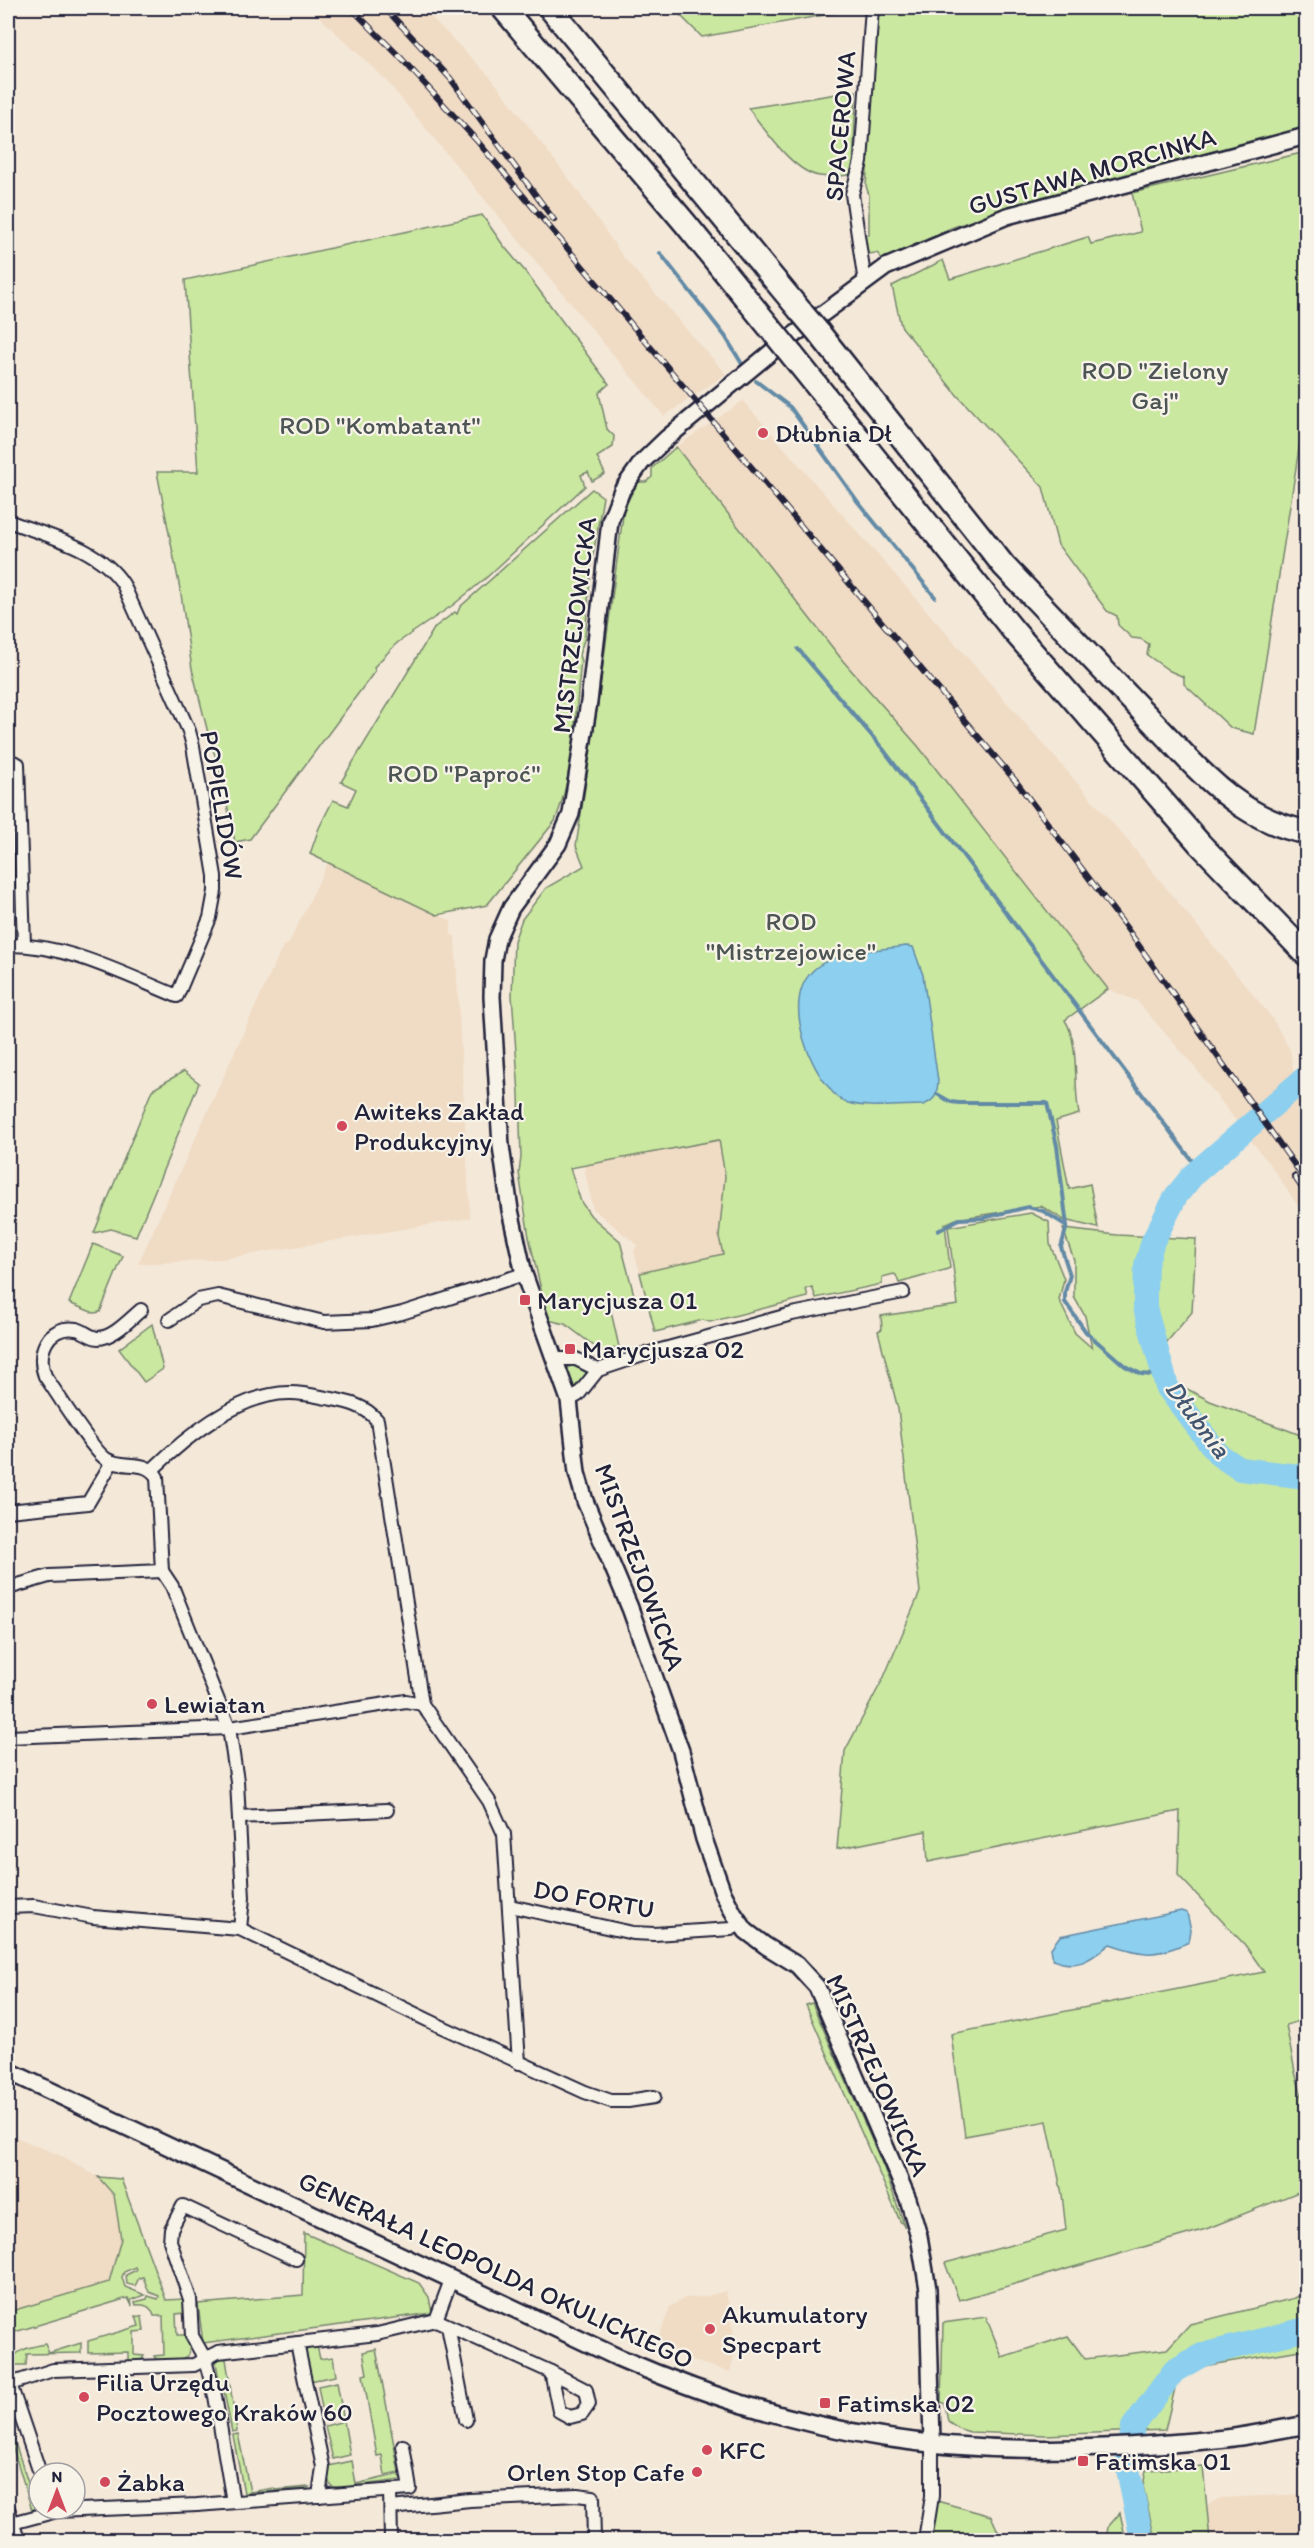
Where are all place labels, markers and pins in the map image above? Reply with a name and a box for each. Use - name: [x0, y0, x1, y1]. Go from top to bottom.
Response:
- place label: Dłubnia Dł: [775, 417, 893, 449]
- marker: Dłubnia Dł: [756, 426, 770, 440]
- place label: Awiteks Zakład Produkcyjny: [354, 1095, 524, 1157]
- marker: Awiteks Zakład Produkcyjny: [335, 1119, 349, 1133]
- place label: Marycjusza 01: [537, 1284, 697, 1316]
- marker: Marycjusza 01: [518, 1293, 532, 1307]
- place label: Marycjusza 02: [582, 1333, 744, 1365]
- marker: Marycjusza 02: [563, 1342, 577, 1356]
- place label: Lewiatan: [164, 1688, 266, 1720]
- marker: Lewiatan: [145, 1697, 159, 1711]
- place label: Akumulatory Specpart: [722, 2298, 868, 2360]
- marker: Akumulatory Specpart: [703, 2322, 717, 2336]
- place label: Filia Urzędu Pocztowego Kraków 60: [96, 2366, 353, 2428]
- place label: Fatimska 02: [837, 2387, 975, 2419]
- marker: Filia Urzędu Pocztowego Kraków 60: [77, 2390, 91, 2404]
- marker: Fatimska 02: [818, 2396, 832, 2410]
- place label: KFC: [719, 2434, 766, 2466]
- marker: KFC: [700, 2443, 714, 2457]
- place label: Fatimska 01: [1095, 2445, 1231, 2477]
- marker: Fatimska 01: [1076, 2454, 1090, 2468]
- place label: Orlen Stop Cafe: [507, 2456, 685, 2488]
- marker: Orlen Stop Cafe: [690, 2465, 704, 2479]
- place label: Żabka: [117, 2466, 185, 2498]
- marker: Żabka: [98, 2475, 112, 2489]

